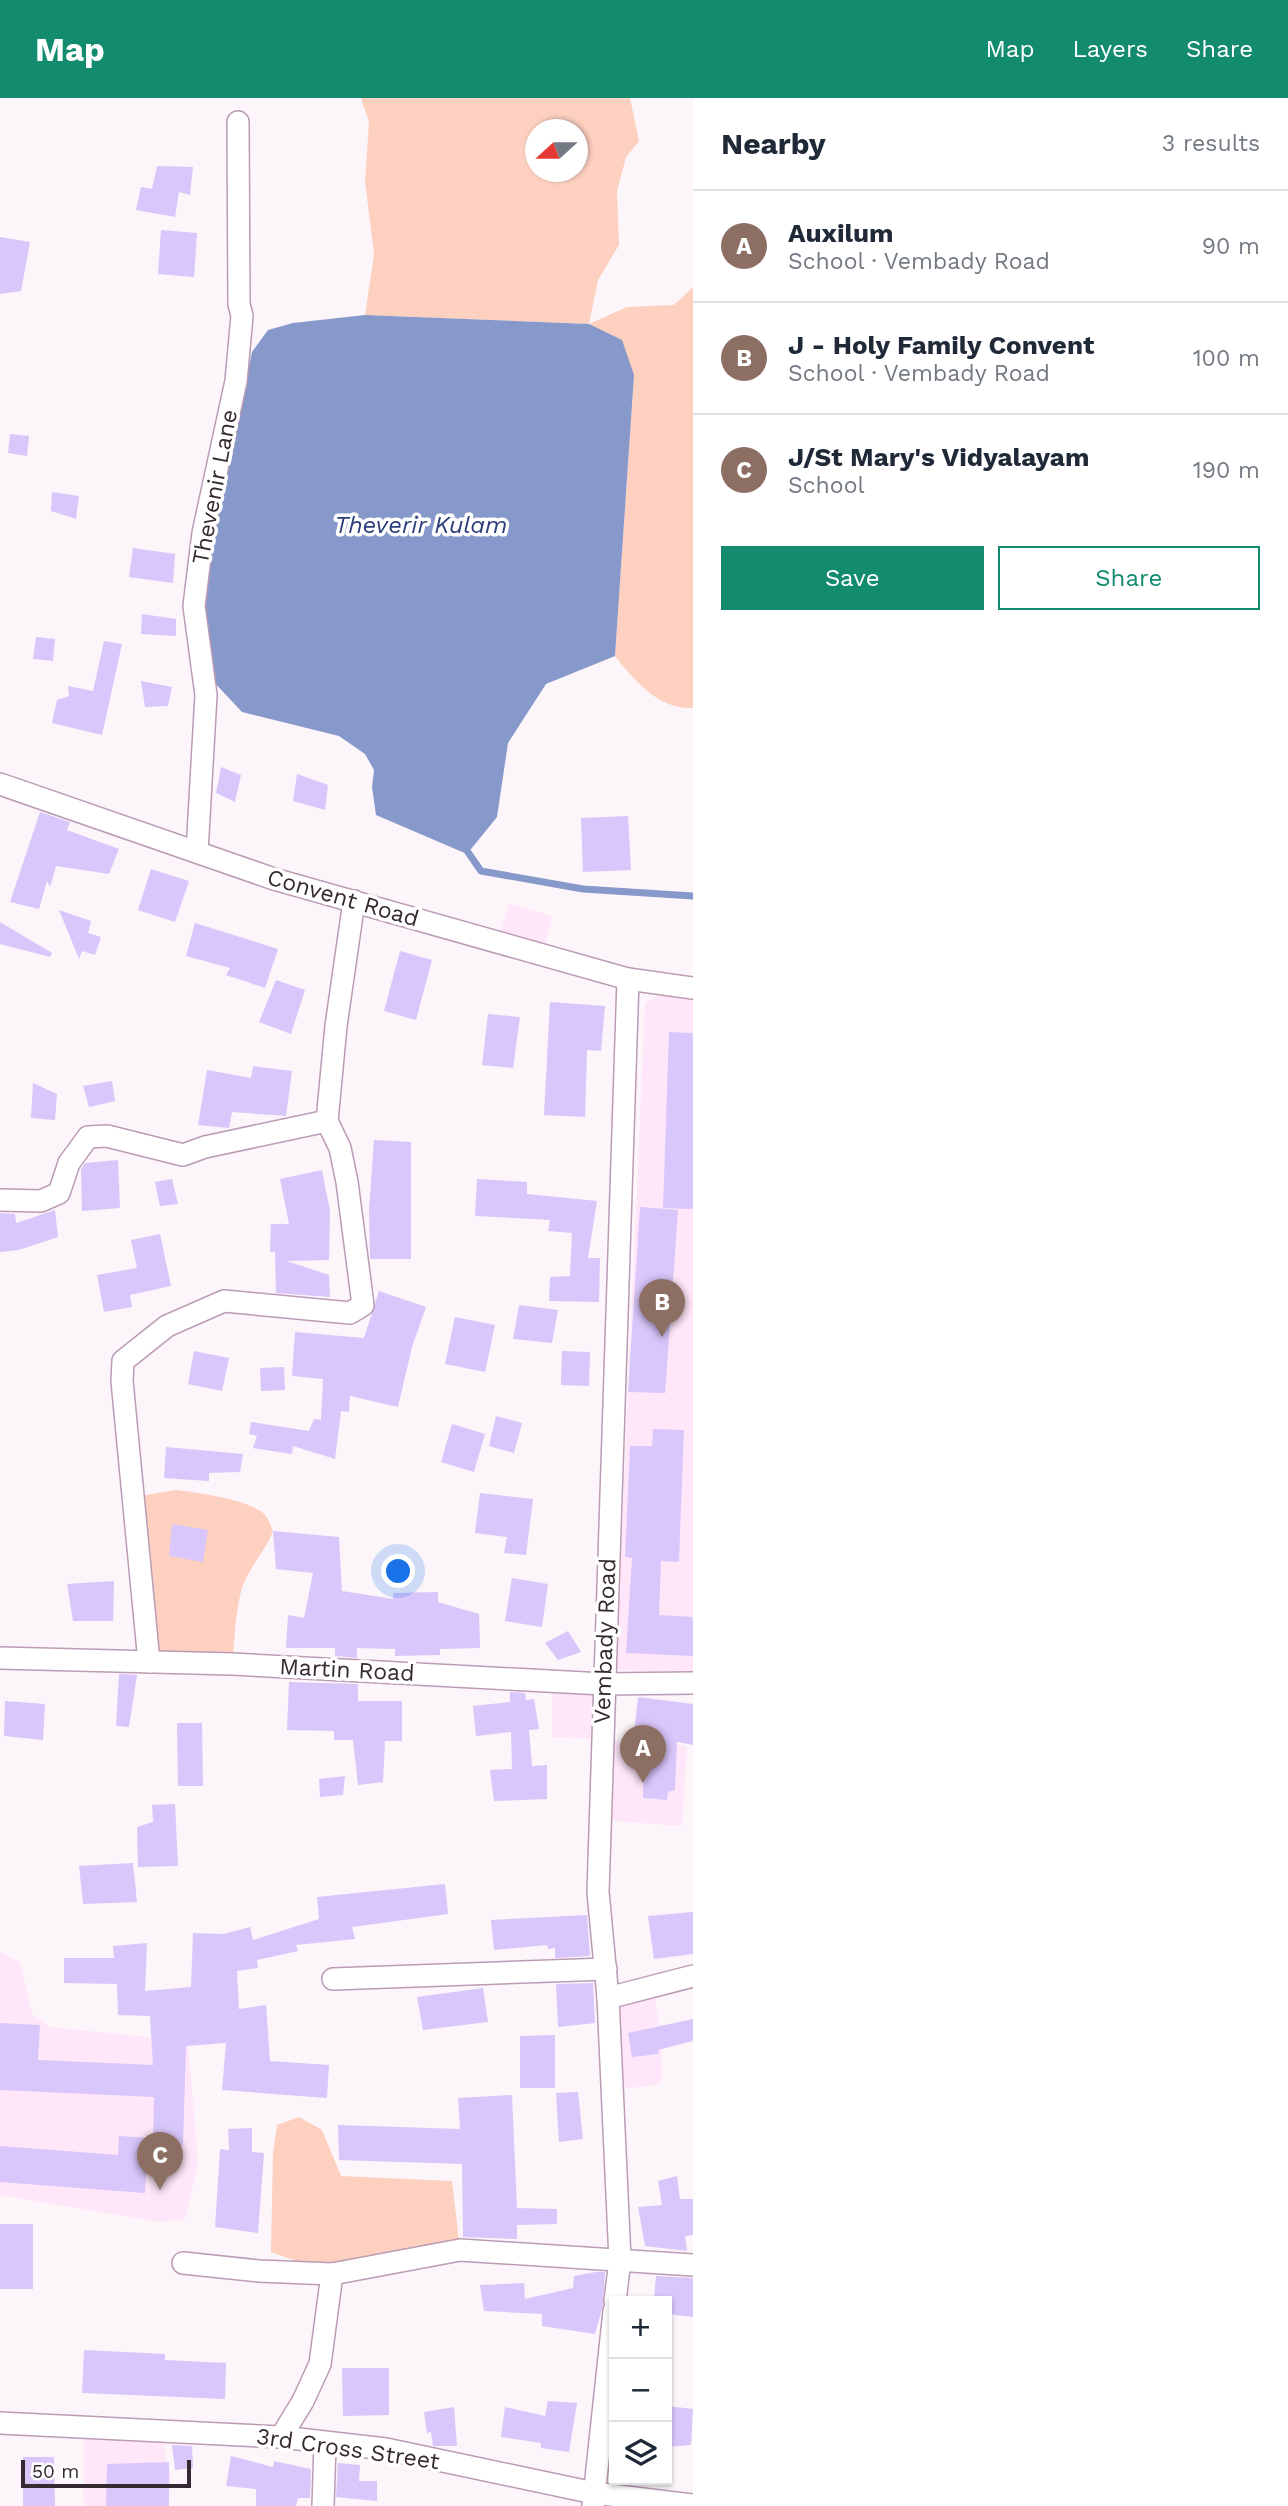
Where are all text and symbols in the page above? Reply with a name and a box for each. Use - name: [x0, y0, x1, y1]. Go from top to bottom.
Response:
- text: Map: [35, 30, 105, 69]
- text: Map: [986, 35, 1034, 63]
- text: Layers: [1072, 35, 1148, 63]
- text: Share: [1186, 35, 1253, 63]
- north arrow: [525, 119, 588, 182]
- text: Nearby: [721, 126, 826, 161]
- text: 3 results: [1162, 130, 1260, 157]
- text: Auxilum: [788, 218, 894, 248]
- text: A: [736, 233, 752, 260]
- text: 90 m: [1202, 233, 1260, 260]
- text: School · Vembady Road: [788, 248, 1050, 275]
- text: J - Holy Family Convent: [788, 330, 1094, 360]
- text: B: [736, 345, 752, 372]
- text: 100 m: [1193, 345, 1260, 372]
- text: School · Vembady Road: [788, 360, 1050, 387]
- street label: Thevenir Lane: [187, 407, 243, 567]
- text: J/St Mary's Vidyalayam: [788, 442, 1089, 472]
- text: C: [736, 457, 752, 484]
- text: 190 m: [1193, 457, 1260, 484]
- text: School: [788, 472, 865, 499]
- water label: Theverir Kulam: [334, 511, 508, 539]
- button: Save: [721, 546, 984, 610]
- button: Share: [998, 546, 1260, 610]
- street label: Convent Road: [264, 863, 422, 933]
- pin: B: [639, 1279, 685, 1337]
- your location: [381, 1554, 415, 1588]
- street label: Vembady Road: [589, 1557, 621, 1725]
- street label: Martin Road: [279, 1653, 415, 1687]
- pin: A: [620, 1725, 666, 1783]
- pin: C: [137, 2132, 183, 2190]
- map controls: [609, 2296, 672, 2485]
- button: +: [609, 2296, 672, 2359]
- button: −: [609, 2359, 672, 2422]
- button: layers: [609, 2422, 672, 2485]
- street label: 3rd Cross Street: [255, 2423, 442, 2475]
- scale bar: [21, 2457, 191, 2489]
- text: 50 m: [32, 2460, 79, 2483]

